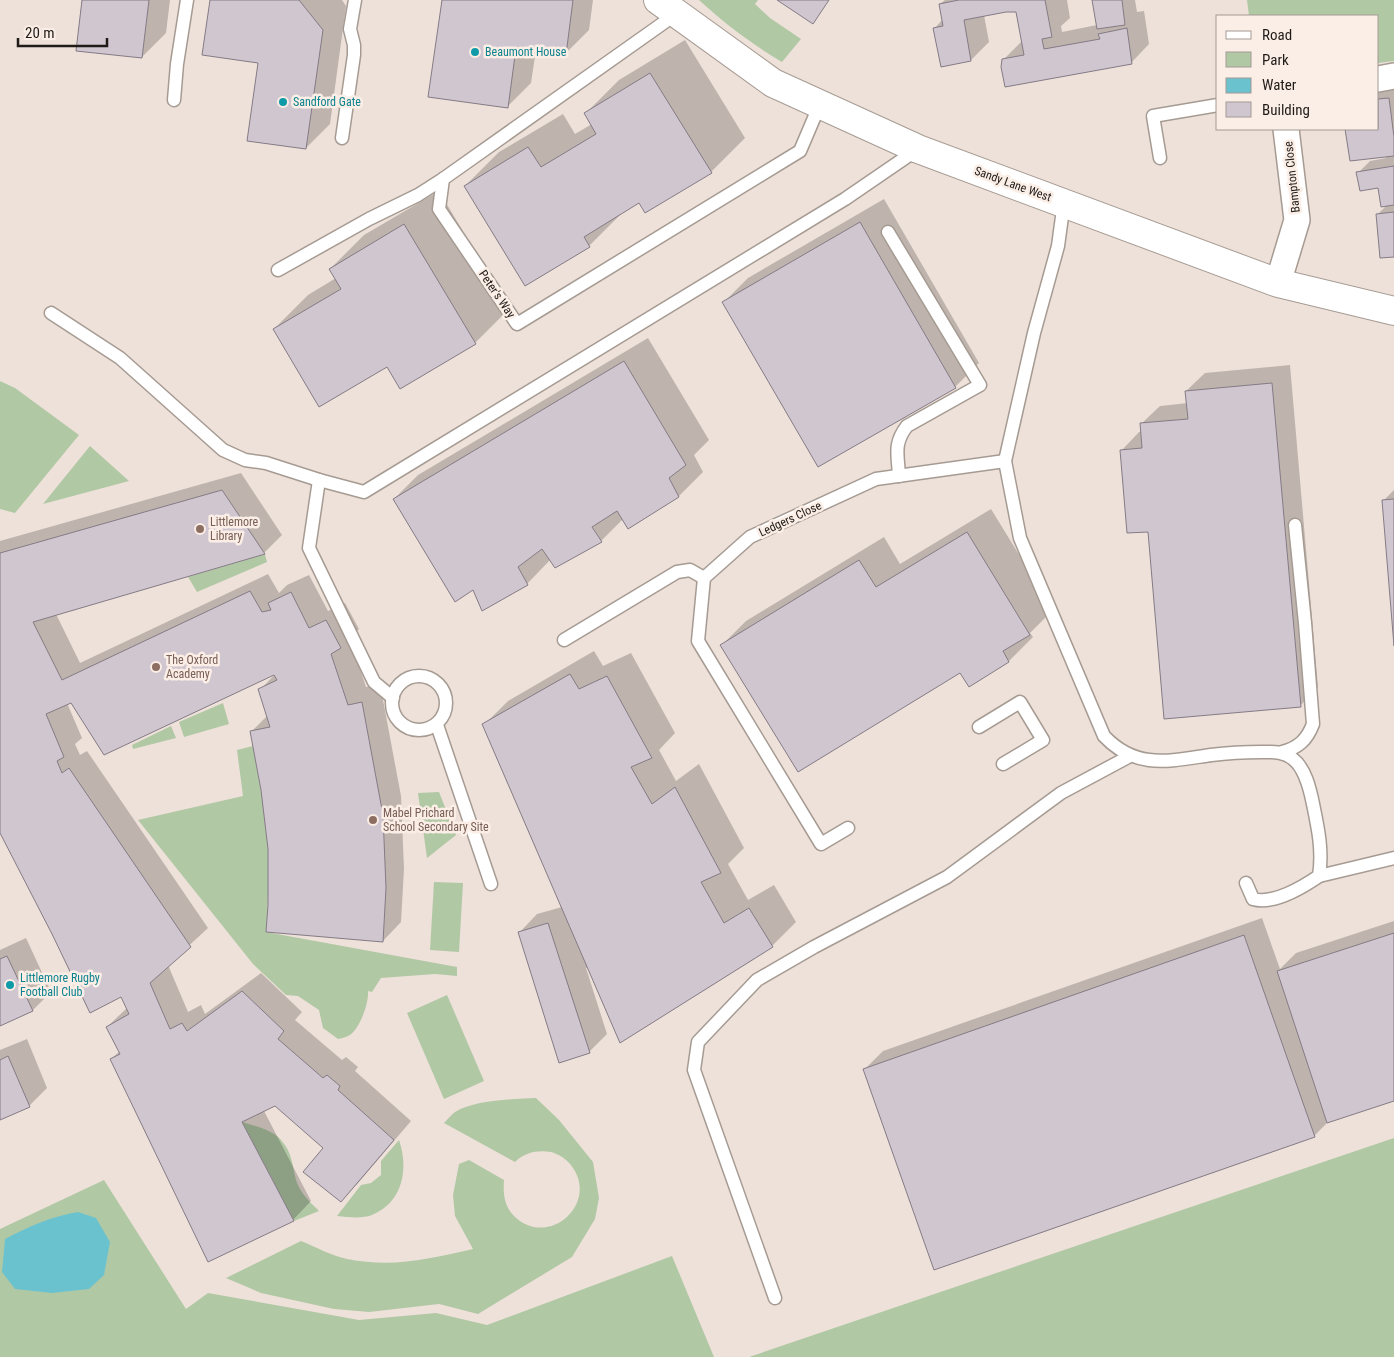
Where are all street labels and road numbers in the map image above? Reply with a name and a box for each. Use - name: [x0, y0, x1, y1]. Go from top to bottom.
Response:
- street label: Bampton Close: [1281, 140, 1303, 214]
- street label: Sandy Lane West: [973, 164, 1054, 205]
- street label: Peter's Way: [476, 267, 518, 321]
- street label: Ledgers Close: [757, 498, 824, 540]

